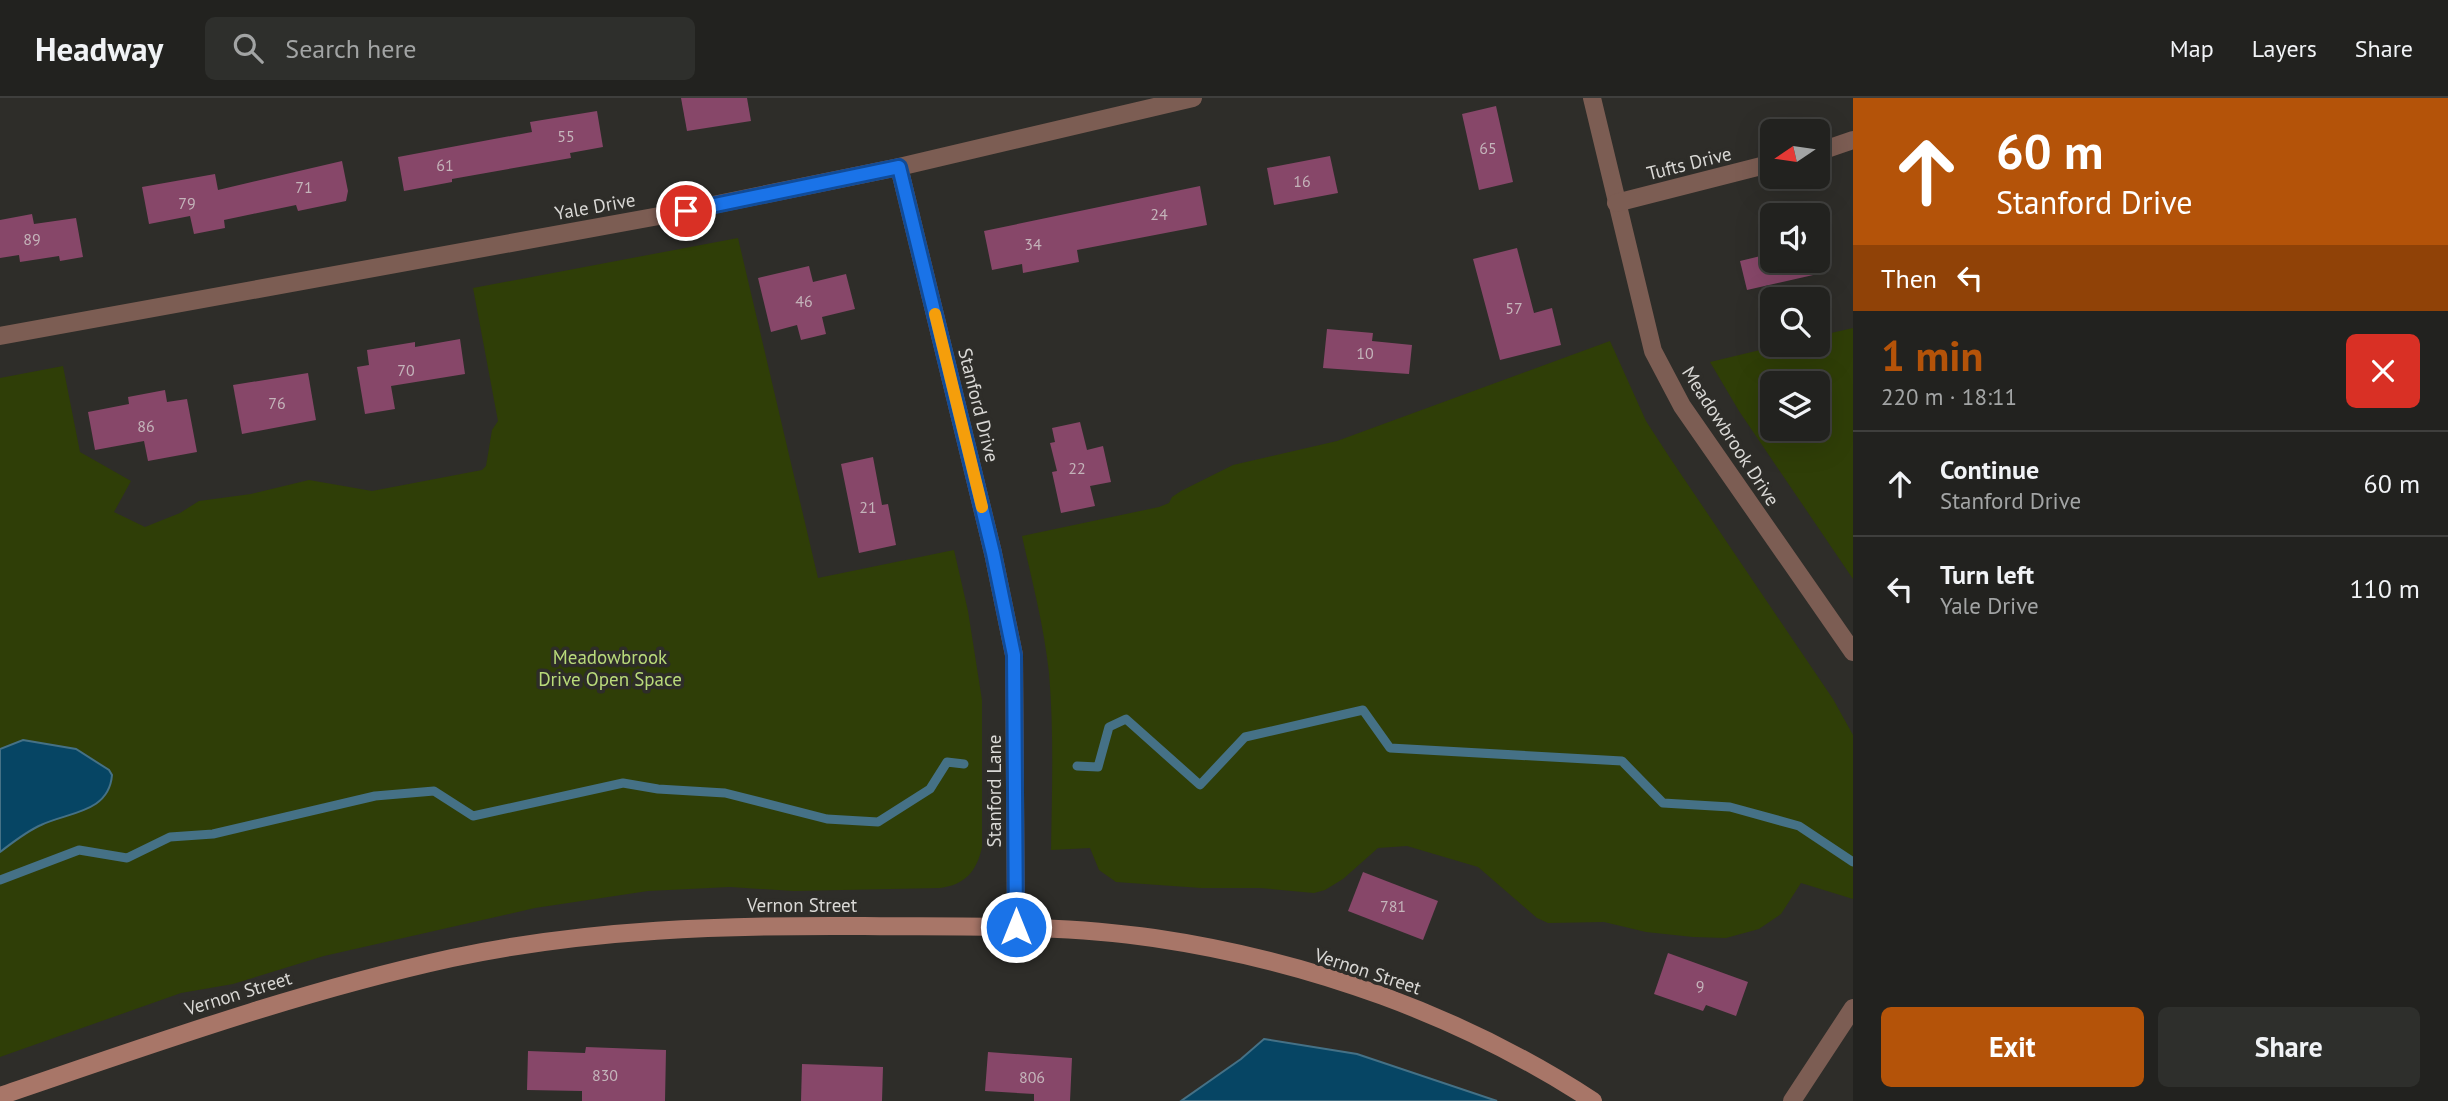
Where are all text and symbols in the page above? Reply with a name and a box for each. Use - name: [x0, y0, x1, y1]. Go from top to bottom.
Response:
- search box: [205, 17, 695, 80]
- text: Headway: [35, 27, 163, 70]
- icon: search: [229, 29, 267, 67]
- text: Search here: [285, 32, 416, 65]
- text: Map: [2170, 33, 2214, 64]
- text: Layers: [2252, 33, 2317, 64]
- text: Share: [2355, 33, 2413, 64]
- north arrow: [1760, 119, 1830, 189]
- map controls: [1760, 119, 1830, 441]
- text: 60 m: [1996, 119, 2103, 183]
- house number: 55: [557, 126, 575, 146]
- icon: ahead: [1881, 126, 1972, 217]
- house number: 65: [1479, 138, 1497, 158]
- street label: Tufts Drive: [1644, 141, 1734, 185]
- house number: 61: [436, 155, 454, 175]
- house number: 16: [1293, 171, 1311, 191]
- house number: 71: [295, 177, 313, 197]
- pin: [656, 181, 716, 241]
- text: Stanford Drive: [1996, 181, 2193, 223]
- street label: Yale Drive: [553, 187, 637, 225]
- icon: arrive: [667, 192, 705, 230]
- house number: 79: [178, 193, 196, 213]
- button: sound: [1760, 203, 1830, 273]
- house number: 24: [1150, 204, 1168, 224]
- house number: 89: [23, 229, 41, 249]
- house number: 34: [1024, 234, 1042, 254]
- icon: left: [1951, 259, 1989, 297]
- text: Then: [1881, 262, 1937, 295]
- button: search: [1760, 287, 1830, 357]
- house number: 46: [795, 291, 813, 311]
- house number: 57: [1505, 298, 1523, 318]
- text: 1 min: [1881, 328, 1983, 383]
- button: close: [2346, 334, 2420, 408]
- house number: 10: [1356, 343, 1374, 363]
- street label: Stanford Drive: [953, 345, 1005, 465]
- house number: 70: [397, 360, 415, 380]
- street label: Meadowbrook Drive: [1677, 362, 1785, 510]
- button: layers: [1760, 371, 1830, 441]
- text: 220 m · 18:11: [1881, 382, 2017, 411]
- house number: 76: [268, 393, 286, 413]
- house number: 86: [137, 416, 155, 436]
- text: Continue: [1940, 453, 2039, 486]
- house number: 22: [1068, 458, 1086, 478]
- icon: ahead: [1881, 465, 1919, 503]
- text: 60 m: [2364, 467, 2420, 500]
- text: Stanford Drive: [1940, 486, 2081, 515]
- house number: 21: [859, 497, 877, 517]
- text: Turn left: [1940, 558, 2034, 591]
- icon: left: [1881, 570, 1919, 608]
- text: 110 m: [2349, 572, 2420, 605]
- text: Yale Drive: [1940, 591, 2039, 620]
- park label: Meadowbrook Drive Open Space: [538, 645, 682, 691]
- street label: Stanford Lane: [982, 734, 1006, 848]
- position arrow: [979, 890, 1053, 964]
- street label: Vernon Street: [746, 893, 858, 917]
- house number: 781: [1380, 896, 1406, 916]
- street label: Vernon Street: [1311, 942, 1425, 1000]
- street label: Vernon Street: [181, 965, 295, 1021]
- house number: 9: [1696, 976, 1704, 996]
- button: Exit: [1881, 1007, 2144, 1087]
- button: Share: [2158, 1007, 2420, 1087]
- house number: 830: [592, 1065, 618, 1085]
- house number: 806: [1019, 1067, 1045, 1087]

